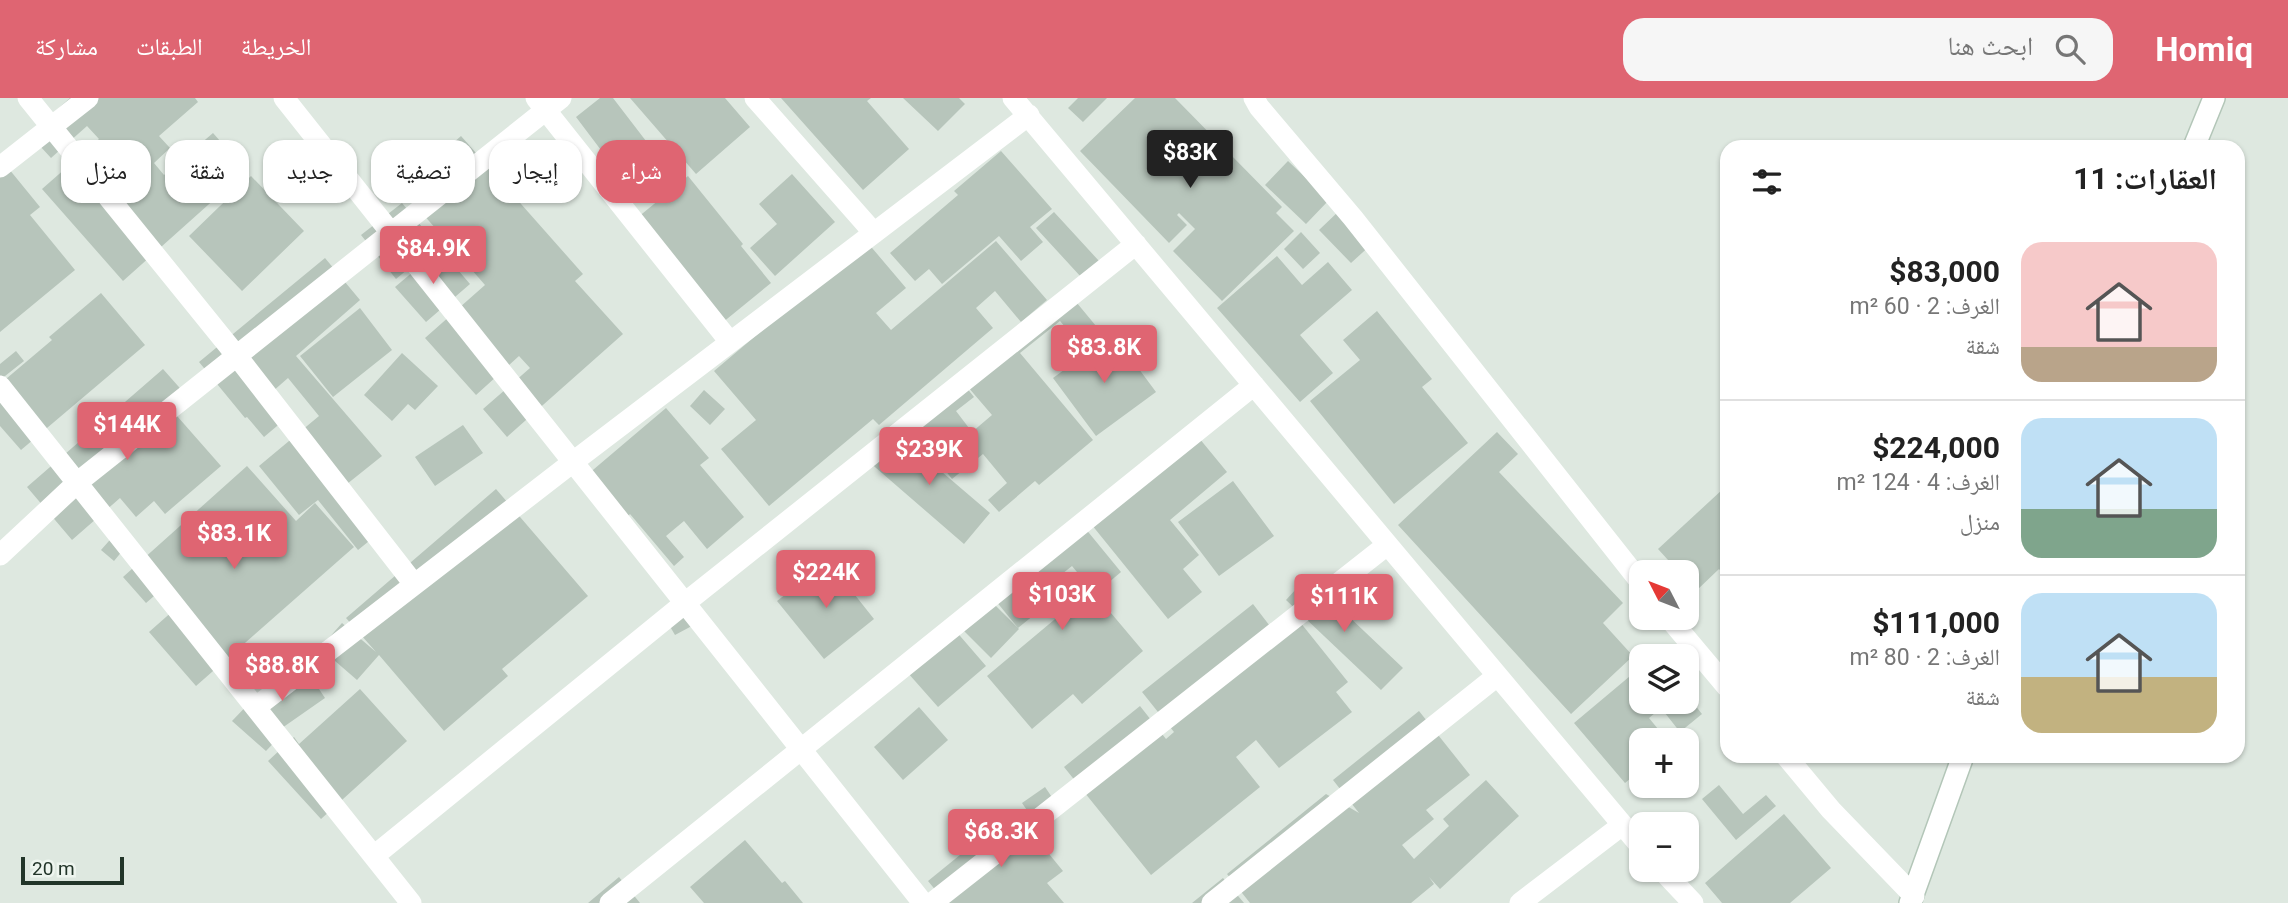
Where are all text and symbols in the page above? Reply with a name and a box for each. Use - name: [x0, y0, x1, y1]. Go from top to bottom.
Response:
- search box: [1623, 18, 2113, 81]
- icon: search: [2051, 30, 2089, 68]
- text: Homiq: [2155, 30, 2253, 69]
- text: ابحث هنا: [1947, 31, 2033, 61]
- text: مشاركة: [35, 33, 98, 61]
- text: الطبقات: [136, 33, 203, 61]
- text: الخريطة: [241, 33, 311, 61]
- pin: $83K: [1149, 130, 1231, 190]
- text: $83K: [1163, 139, 1217, 166]
- chip: منزل: [61, 140, 151, 203]
- chip: شقة: [165, 140, 249, 203]
- chip: جديد: [263, 140, 357, 203]
- chip: تصفية: [371, 140, 475, 203]
- chip: إيجار: [489, 140, 582, 203]
- chip: شراء: [596, 140, 686, 203]
- text: العقارات: 11: [2073, 161, 2217, 196]
- icon: filters: [1748, 163, 1786, 201]
- pin: $84.9K: [376, 226, 490, 286]
- text: $84.9K: [396, 235, 470, 262]
- text: $83,000: [1889, 254, 2000, 289]
- icon: home: [2077, 270, 2161, 354]
- text: الغرف: 2 · 60 m²: [1850, 293, 2000, 320]
- pin: $83.8K: [1047, 326, 1161, 385]
- text: شقة: [1966, 333, 2000, 360]
- text: $83.8K: [1067, 334, 1141, 361]
- pin: $144K: [78, 402, 176, 462]
- text: $144K: [93, 411, 161, 438]
- pin: $239K: [880, 428, 978, 487]
- text: $224,000: [1872, 430, 2000, 465]
- text: $239K: [895, 436, 963, 463]
- icon: home: [2077, 446, 2161, 530]
- text: الغرف: 4 · 124 m²: [1837, 469, 2000, 496]
- text: منزل: [1960, 509, 2000, 536]
- pin: $83.1K: [177, 512, 291, 571]
- text: $83.1K: [197, 520, 271, 547]
- pin: $224K: [777, 550, 875, 610]
- text: $224K: [792, 559, 860, 586]
- north arrow: [1629, 560, 1699, 630]
- map controls: [1629, 560, 1699, 882]
- pin: $103K: [1013, 573, 1111, 632]
- pin: $111K: [1295, 574, 1393, 634]
- text: $103K: [1028, 581, 1096, 608]
- text: $111K: [1310, 583, 1378, 610]
- text: $111,000: [1872, 605, 2000, 640]
- icon: home: [2077, 621, 2161, 705]
- pin: $88.8K: [225, 644, 339, 703]
- button: layers: [1629, 644, 1699, 714]
- text: الغرف: 2 · 80 m²: [1850, 644, 2000, 671]
- text: $88.8K: [245, 652, 319, 679]
- text: شقة: [1966, 684, 2000, 711]
- button: +: [1629, 728, 1699, 798]
- pin: $68.3K: [944, 810, 1058, 869]
- button: −: [1629, 812, 1699, 882]
- text: $68.3K: [964, 818, 1038, 845]
- scale bar: [21, 854, 124, 886]
- text: 20 m: [32, 857, 75, 880]

